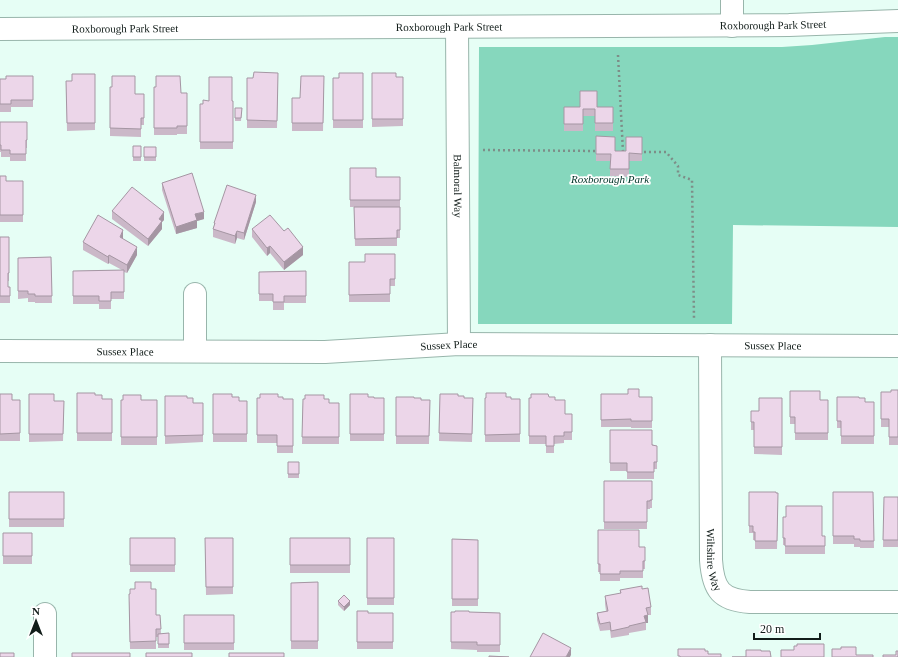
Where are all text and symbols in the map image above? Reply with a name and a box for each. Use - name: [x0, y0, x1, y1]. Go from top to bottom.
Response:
- street label: Roxborough Park Street: [720, 18, 826, 31]
- street label: Roxborough Park Street: [396, 20, 502, 33]
- street label: Roxborough Park Street: [72, 22, 178, 35]
- street label: Balmoral Way: [452, 154, 464, 218]
- park label: Roxborough Park: [570, 173, 650, 185]
- street label: Sussex Place: [420, 338, 477, 352]
- street label: Sussex Place: [744, 339, 801, 352]
- street label: Sussex Place: [96, 345, 154, 357]
- street label: Wiltshire Way: [705, 528, 724, 594]
- north arrow: [16, 601, 56, 641]
- text: N: [32, 605, 40, 617]
- scale bar: [754, 615, 820, 641]
- text: 20 m: [760, 622, 785, 636]

